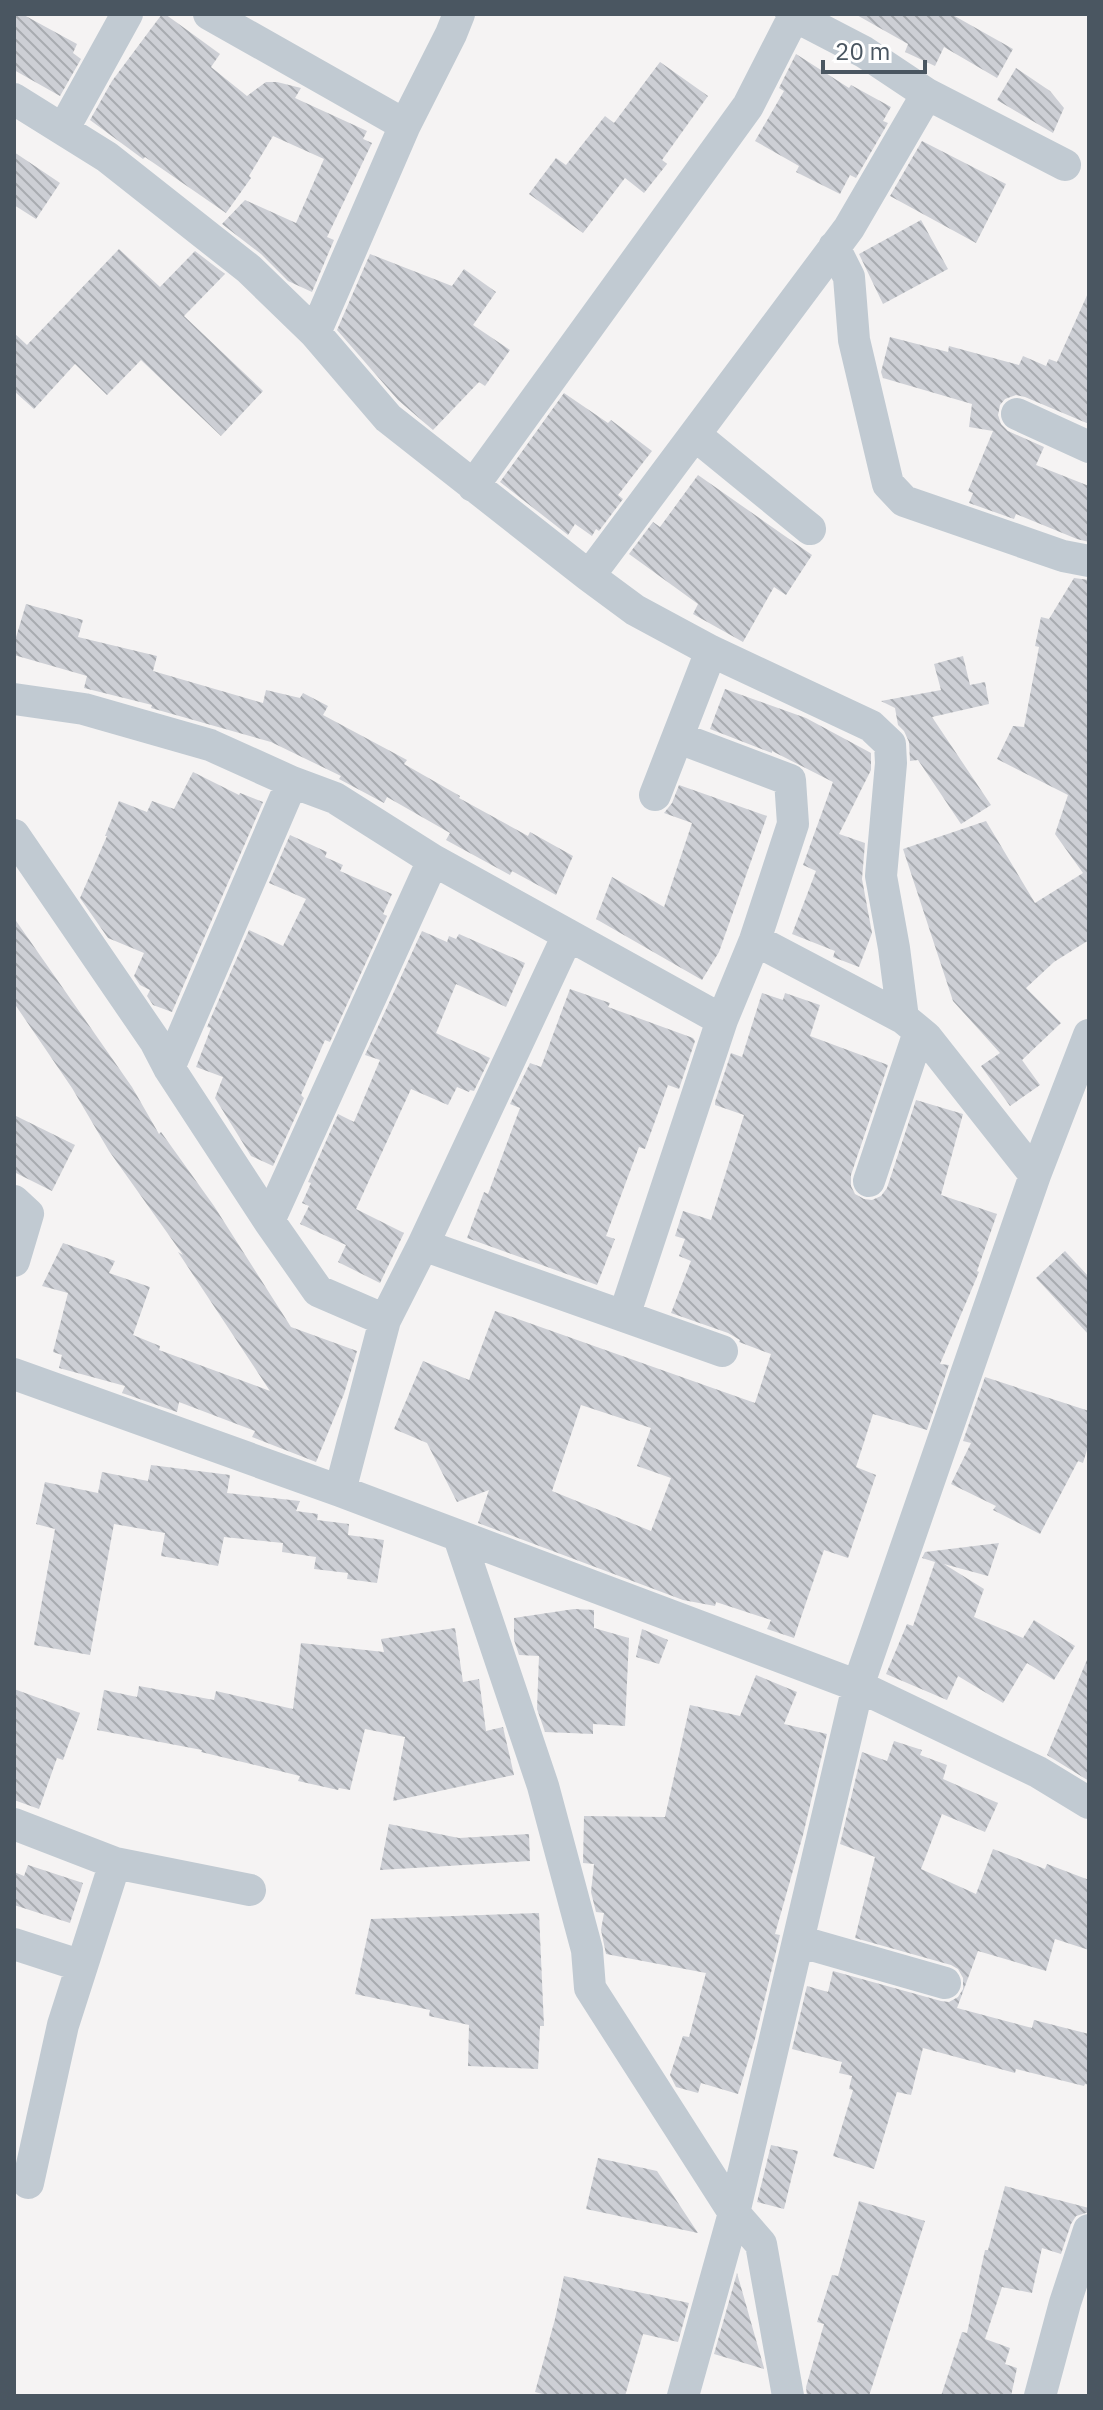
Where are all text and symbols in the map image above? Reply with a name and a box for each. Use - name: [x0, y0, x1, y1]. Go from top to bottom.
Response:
- scale bar: [823, 24, 925, 74]
- text: 20 m: [835, 35, 890, 67]

